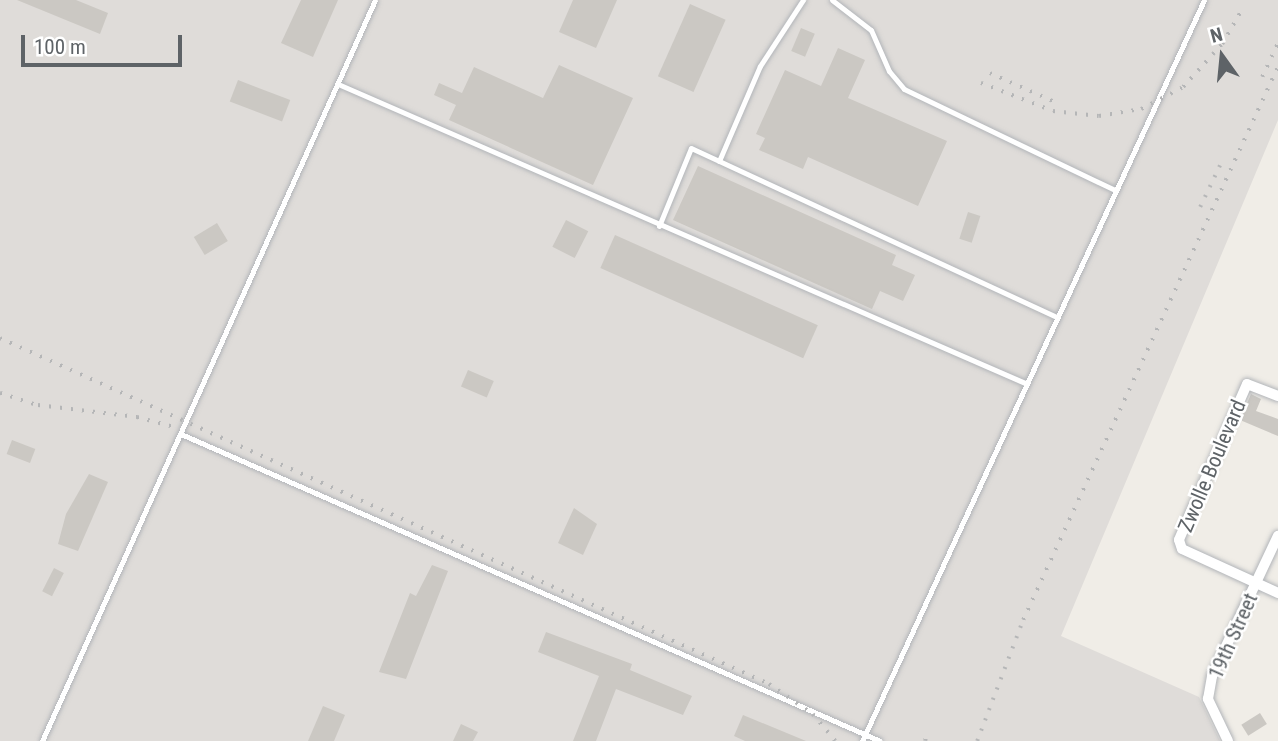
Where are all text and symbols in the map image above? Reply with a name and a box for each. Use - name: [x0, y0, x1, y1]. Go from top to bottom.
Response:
- scale bar: [24, 21, 186, 65]
- north arrow: [1187, 21, 1257, 91]
- text: N: [1208, 23, 1225, 48]
- text: 100 m: [34, 35, 86, 59]
- street label: Zwolle Boulevard: [1173, 396, 1251, 536]
- street label: 19th Street: [1203, 589, 1263, 683]

